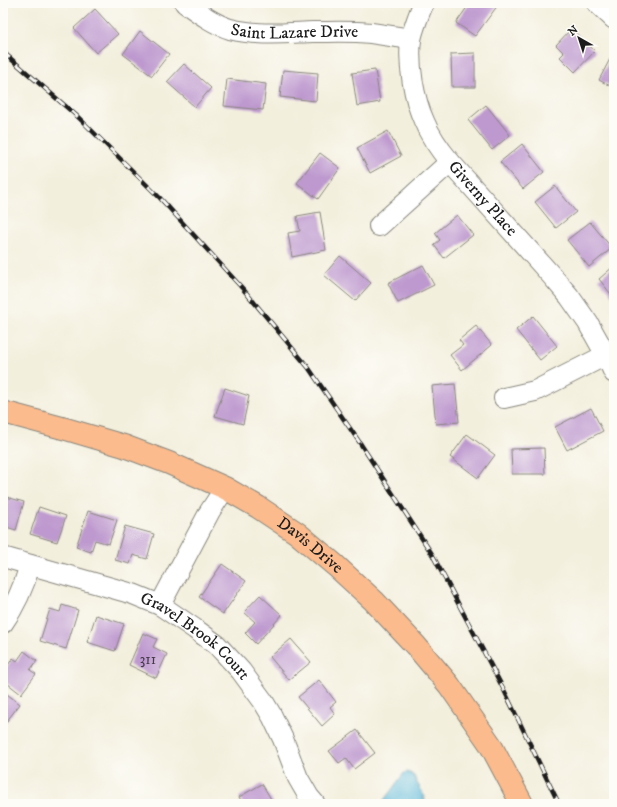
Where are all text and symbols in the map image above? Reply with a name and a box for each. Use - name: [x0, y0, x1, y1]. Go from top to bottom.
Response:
- north arrow: [559, 18, 599, 58]
- street label: Saint Lazare Drive: [229, 19, 359, 45]
- text: N: [565, 23, 581, 39]
- street label: Giverny Place: [443, 156, 522, 241]
- street label: Davis Drive: [273, 512, 348, 578]
- street label: Gravel Brook Court: [137, 587, 255, 685]
- house number: 311: [140, 650, 156, 669]

